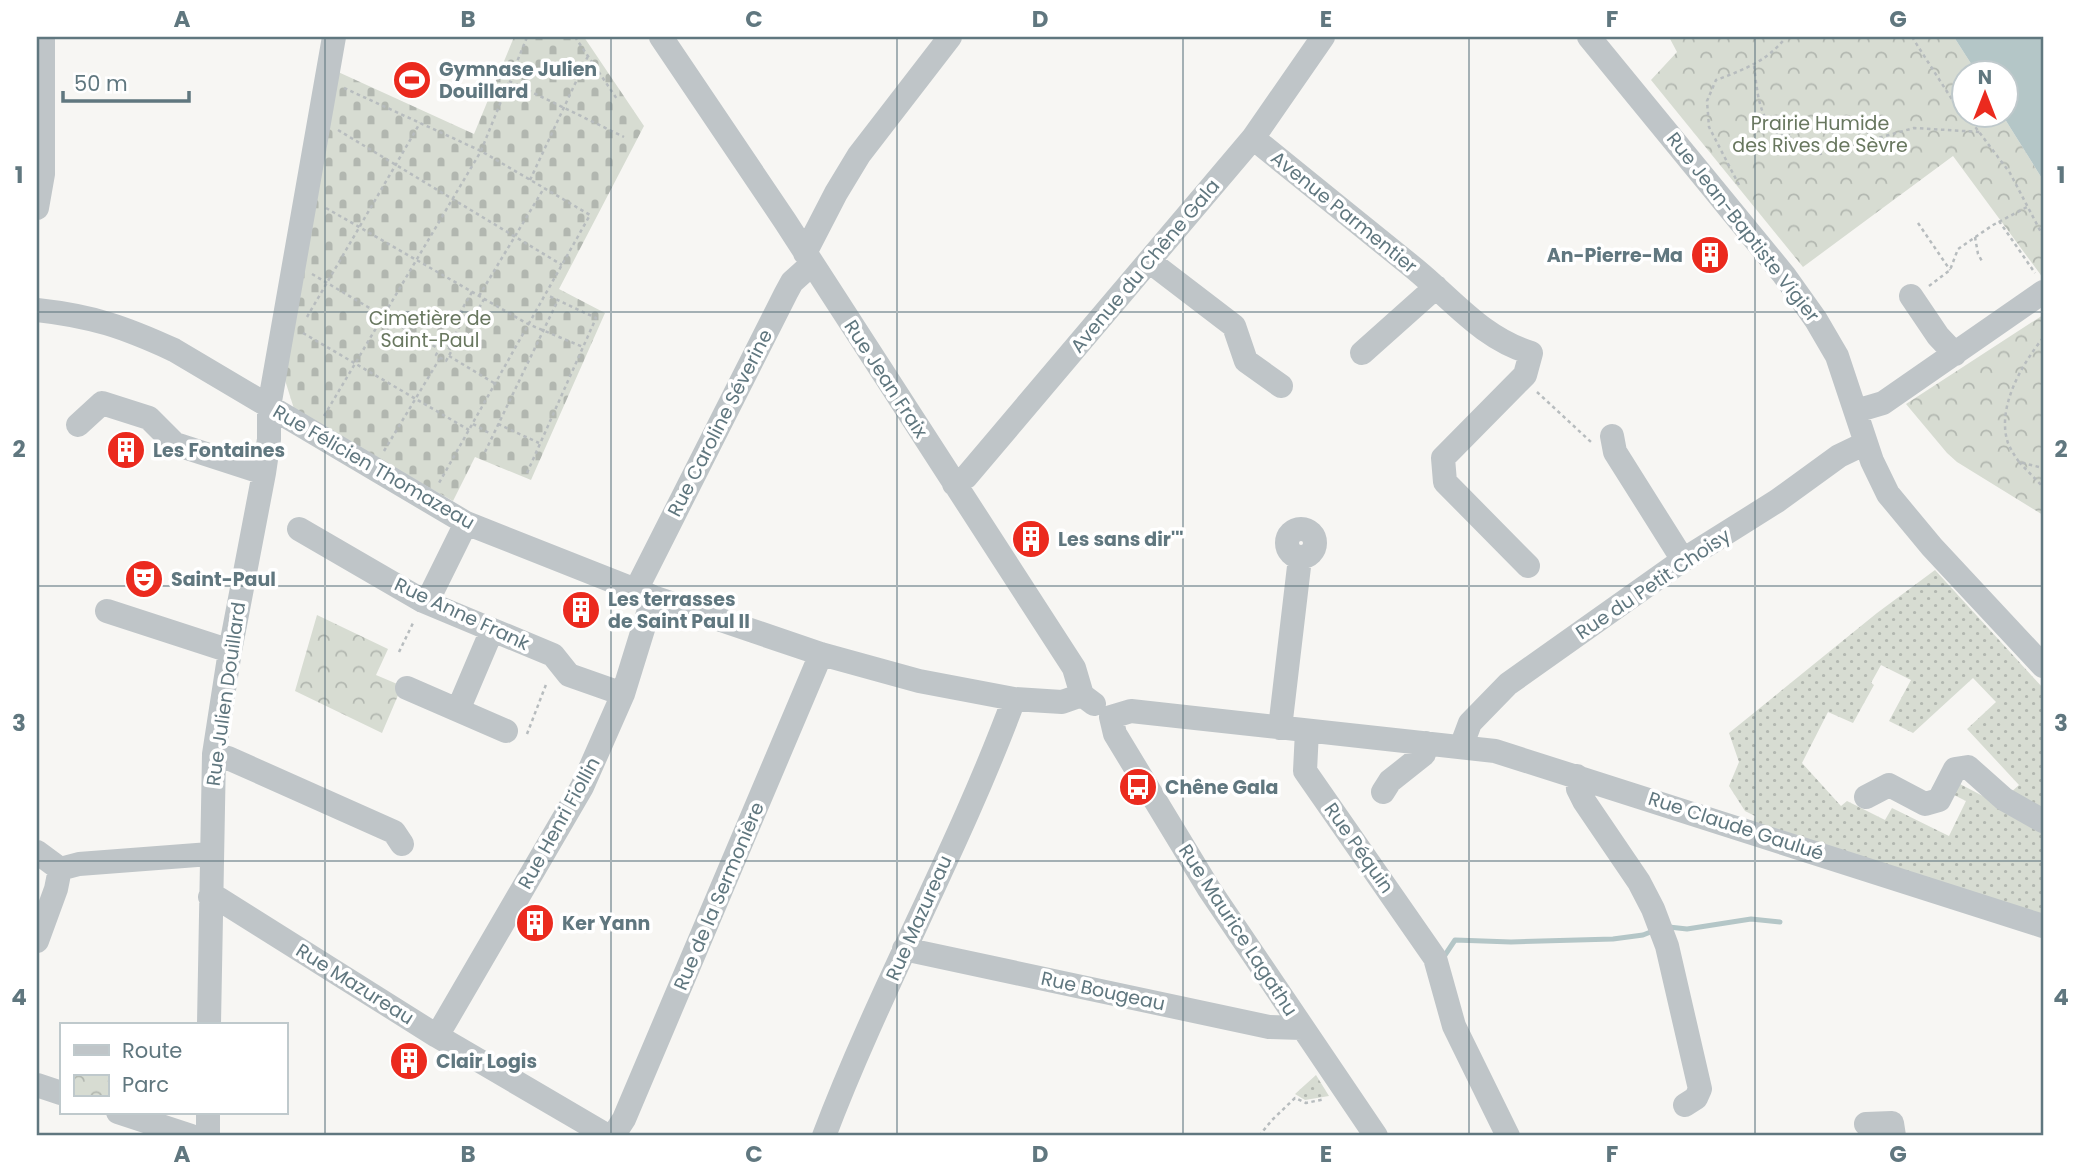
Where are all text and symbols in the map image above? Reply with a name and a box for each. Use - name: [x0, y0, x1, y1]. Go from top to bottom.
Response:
- text: A: [174, 3, 191, 35]
- text: B: [460, 3, 476, 35]
- text: C: [745, 3, 763, 35]
- text: D: [1032, 3, 1048, 35]
- text: E: [1320, 3, 1332, 35]
- text: F: [1606, 3, 1618, 35]
- text: G: [1889, 3, 1907, 35]
- place label: Gymnase Julien Douillard: [439, 56, 597, 105]
- sports icon: Gymnase Julien Douillard: [391, 59, 433, 101]
- scale bar: [63, 60, 189, 104]
- north arrow: [1951, 60, 2021, 130]
- text: N: [1978, 64, 1992, 91]
- text: 50 m: [74, 69, 128, 98]
- park label: Prairie Humide des Rives de Sèvre: [1732, 110, 1908, 159]
- street label: Rue Jean-Baptiste Vigier: [1660, 126, 1826, 328]
- street label: Avenue Parmentier: [1265, 144, 1423, 280]
- text: 1: [15, 159, 23, 191]
- text: 1: [2057, 159, 2065, 191]
- street label: Avenue du Chêne Gala: [1064, 173, 1226, 359]
- building icon: An-Pierre-Ma: [1689, 234, 1731, 276]
- place label: An-Pierre-Ma: [1547, 242, 1683, 269]
- park label: Cimetière de Saint-Paul: [369, 305, 491, 354]
- street label: Rue Jean Fraix: [838, 315, 934, 443]
- street label: Rue Caroline Séverine: [661, 325, 779, 521]
- street label: Rue Félicien Thomazeau: [268, 398, 480, 536]
- building icon: Les Fontaines: [105, 429, 147, 471]
- text: 2: [12, 433, 26, 465]
- text: 2: [2054, 433, 2068, 465]
- place label: Les Fontaines: [153, 437, 285, 464]
- building icon: Les sans dir''': [1010, 518, 1052, 560]
- street label: Rue du Petit Choisy: [1570, 522, 1736, 646]
- place label: Les sans dir''': [1058, 526, 1184, 553]
- theatre icon: Saint-Paul: [123, 558, 165, 600]
- place label: Saint-Paul: [171, 566, 276, 593]
- street label: Rue Anne Frank: [390, 571, 534, 657]
- place label: Les terrasses de Saint Paul II: [608, 586, 750, 635]
- building icon: Les terrasses de Saint Paul II: [560, 589, 602, 631]
- street label: Rue Julien Douillard: [200, 600, 252, 788]
- text: 3: [12, 707, 26, 739]
- text: 3: [2054, 707, 2068, 739]
- street label: Rue Henri Fiollin: [512, 752, 606, 894]
- bus stop icon: Chêne Gala: [1117, 766, 1159, 808]
- place label: Chêne Gala: [1165, 774, 1278, 801]
- street label: Rue Claude Gaulué: [1645, 785, 1827, 867]
- street label: Rue Péquin: [1318, 797, 1400, 899]
- street label: Rue de la Sermonière: [667, 798, 771, 994]
- street label: Rue Maurice Lagathu: [1172, 839, 1304, 1021]
- street label: Rue Mazureau: [879, 851, 959, 985]
- building icon: Ker Yann: [514, 902, 556, 944]
- place label: Ker Yann: [562, 910, 650, 937]
- street label: Rue Mazureau: [291, 937, 419, 1031]
- street label: Rue Bougeau: [1038, 965, 1168, 1017]
- text: 4: [11, 981, 27, 1013]
- text: 4: [2053, 981, 2069, 1013]
- legend: [60, 1023, 287, 1114]
- text: Route: [122, 1036, 182, 1065]
- building icon: Clair Logis: [388, 1040, 430, 1082]
- place label: Clair Logis: [436, 1048, 537, 1075]
- text: Parc: [122, 1070, 169, 1099]
- text: A: [174, 1138, 191, 1170]
- text: B: [460, 1138, 476, 1170]
- text: C: [745, 1138, 763, 1170]
- text: D: [1032, 1138, 1048, 1170]
- text: E: [1320, 1138, 1332, 1170]
- text: F: [1606, 1138, 1618, 1170]
- text: G: [1889, 1138, 1907, 1170]

